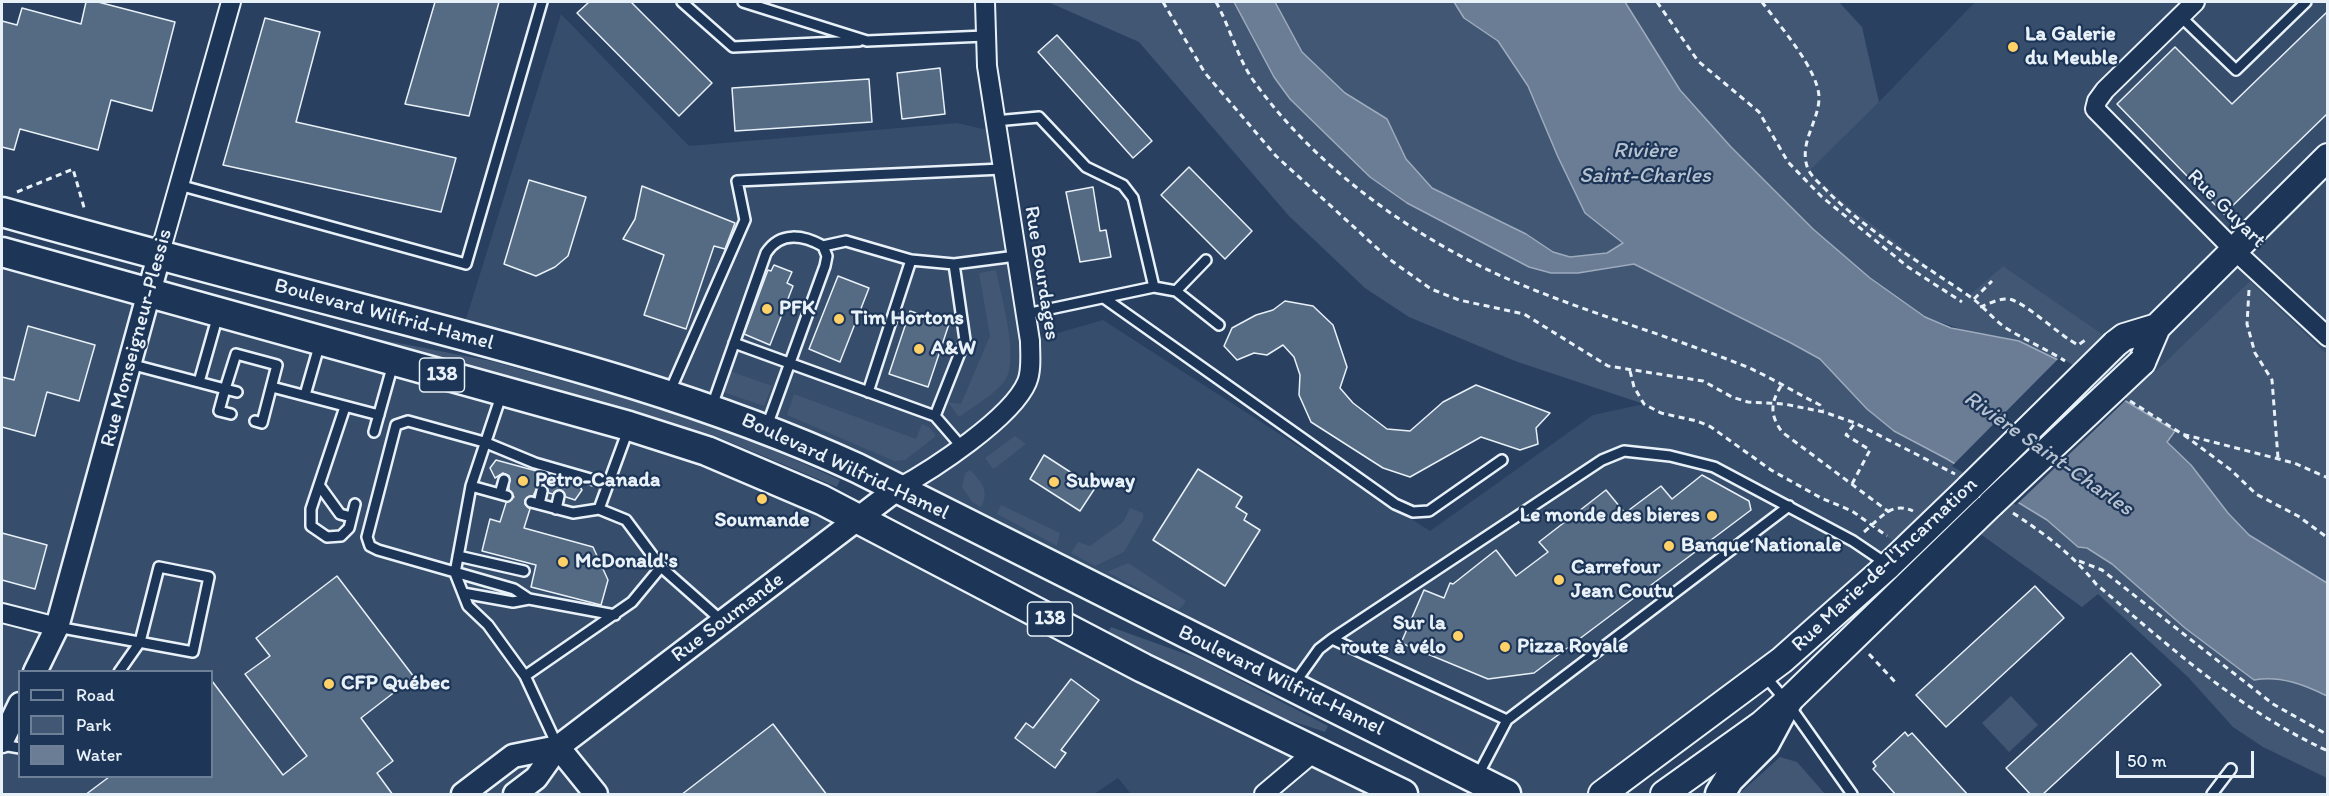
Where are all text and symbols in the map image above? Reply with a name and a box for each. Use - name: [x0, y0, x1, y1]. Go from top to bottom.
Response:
- place label: La Galerie du Meuble: [2025, 22, 2118, 72]
- marker: La Galerie du Meuble: [2006, 40, 2020, 54]
- water label: Rivière Saint-Charles: [1579, 138, 1711, 190]
- street label: Rue Guyart: [2181, 164, 2271, 254]
- street label: Rue Bourdages: [1018, 204, 1064, 342]
- street label: Rue Monseigneur-Plessis: [96, 226, 178, 450]
- street label: Boulevard Wilfrid-Hamel: [271, 274, 497, 356]
- place label: PFK: [779, 296, 815, 322]
- marker: PFK: [760, 302, 774, 316]
- place label: Tim Hortons: [851, 306, 964, 332]
- marker: Tim Hortons: [832, 312, 846, 326]
- place label: A&W: [931, 336, 976, 362]
- marker: A&W: [912, 342, 926, 356]
- road number: 138: [420, 358, 464, 392]
- water label: Rivière Saint-Charles: [1958, 386, 2138, 522]
- street label: Boulevard Wilfrid-Hamel: [737, 408, 953, 526]
- place label: Petro-Canada: [535, 468, 660, 494]
- place label: Subway: [1066, 469, 1135, 495]
- street label: Rue Marie-de-l'Incarnation: [1787, 472, 1983, 658]
- marker: Petro-Canada: [516, 474, 530, 488]
- marker: Subway: [1047, 475, 1061, 489]
- marker: Soumande: [755, 492, 769, 506]
- place label: Le monde des bieres: [1520, 503, 1700, 529]
- place label: Soumande: [714, 508, 810, 534]
- marker: Le monde des bieres: [1705, 509, 1719, 523]
- place label: Banque Nationale: [1681, 533, 1841, 559]
- marker: Banque Nationale: [1662, 539, 1676, 553]
- place label: McDonald's: [575, 549, 678, 575]
- marker: McDonald's: [556, 555, 570, 569]
- place label: Carrefour Jean Coutu: [1571, 555, 1674, 605]
- street label: Rue Soumande: [667, 568, 789, 668]
- marker: Carrefour Jean Coutu: [1552, 573, 1566, 587]
- road number: 138: [1028, 602, 1072, 636]
- place label: Sur la route à vélo: [1341, 611, 1446, 661]
- street label: Boulevard Wilfrid-Hamel: [1174, 620, 1388, 742]
- marker: Sur la route à vélo: [1451, 629, 1465, 643]
- place label: Pizza Royale: [1517, 634, 1628, 660]
- marker: Pizza Royale: [1498, 640, 1512, 654]
- legend: [18, 670, 213, 778]
- place label: CFP Québec: [341, 671, 450, 697]
- marker: CFP Québec: [322, 677, 336, 691]
- text: Road: [76, 684, 115, 706]
- text: Park: [76, 714, 111, 736]
- scale bar: [2119, 739, 2257, 777]
- text: Water: [76, 744, 122, 766]
- text: 50 m: [2127, 750, 2167, 772]

